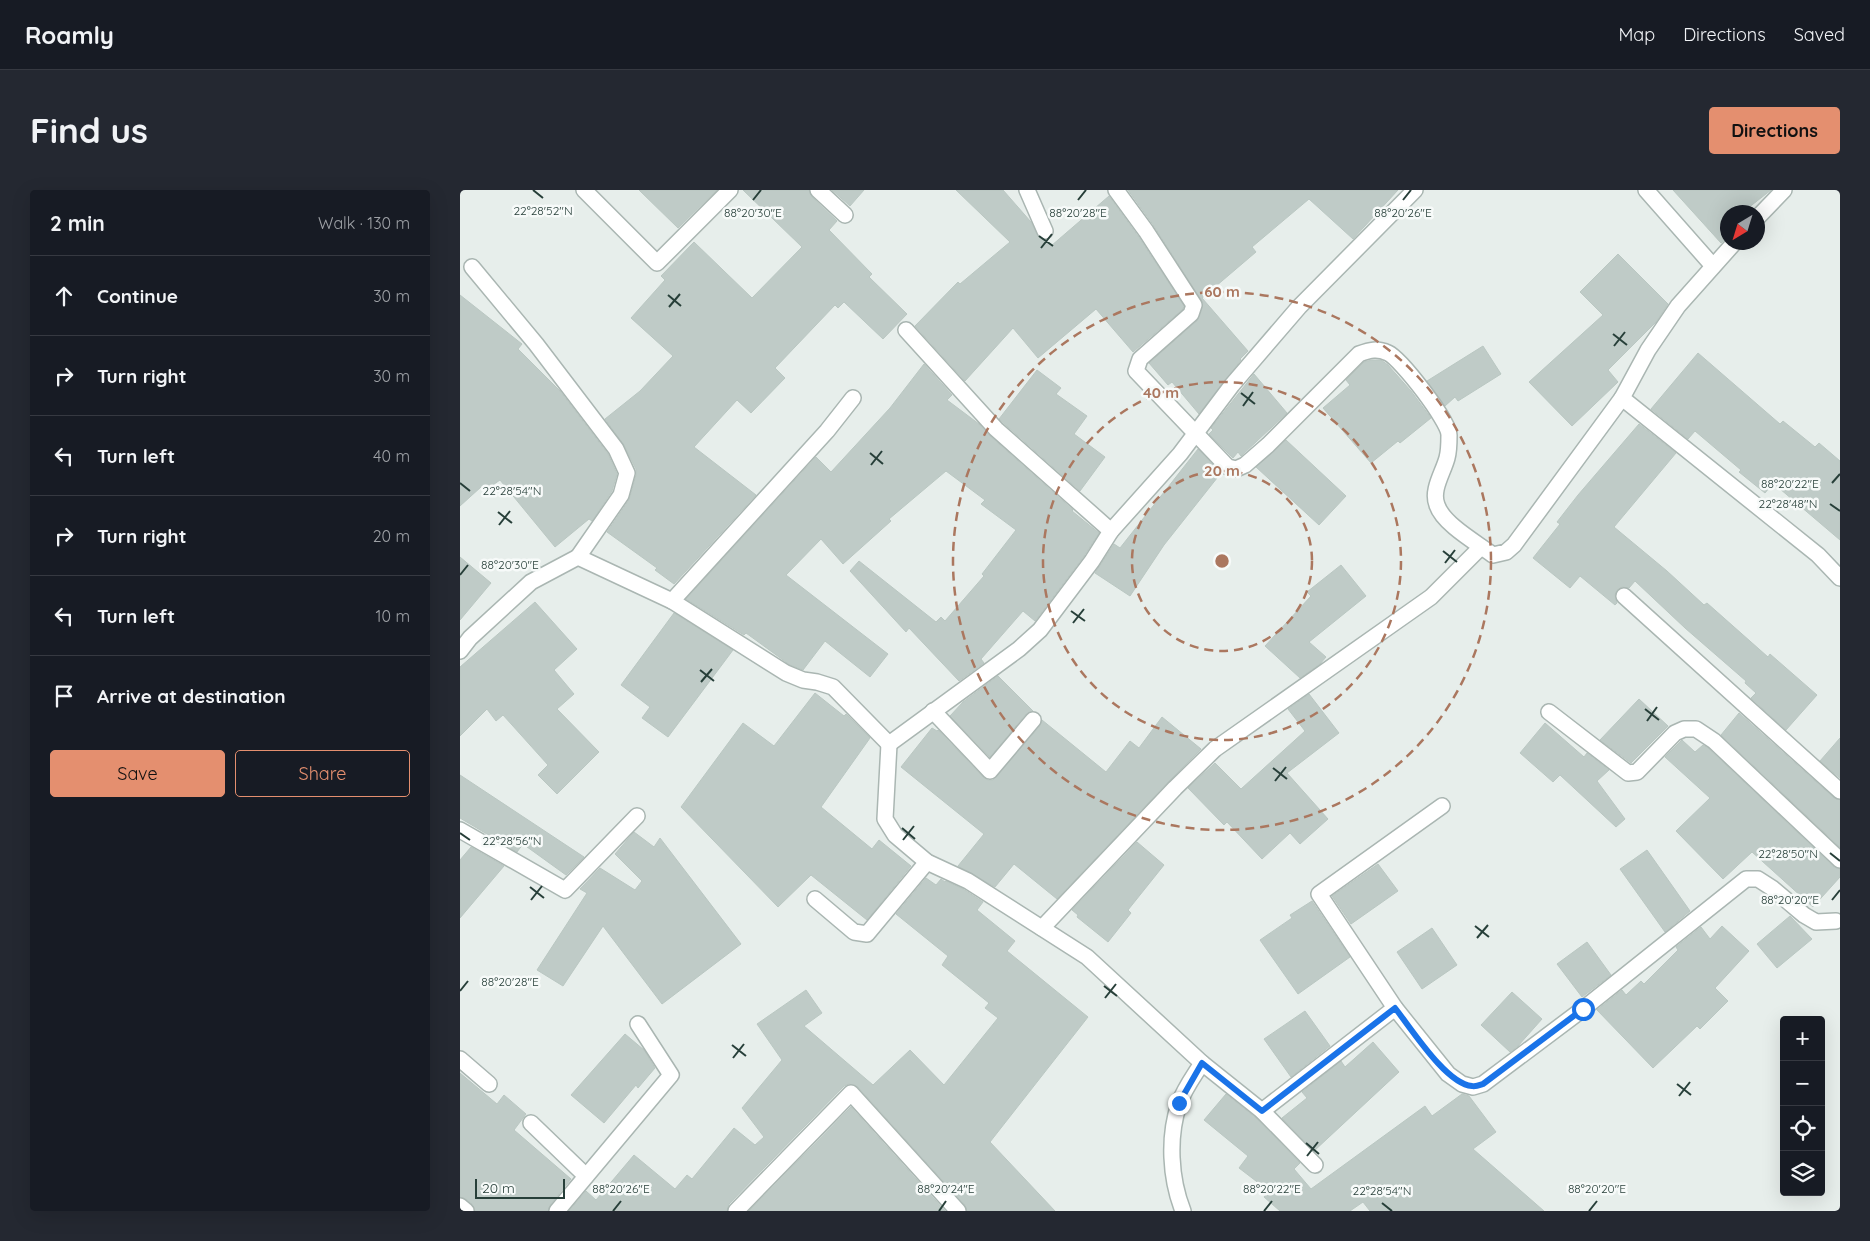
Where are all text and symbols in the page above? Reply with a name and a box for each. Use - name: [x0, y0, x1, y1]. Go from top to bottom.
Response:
- text: Roamly: [25, 20, 114, 50]
- text: Map: [1618, 23, 1655, 46]
- text: Directions: [1683, 23, 1766, 46]
- text: Saved: [1794, 23, 1845, 46]
- button: Directions: [1709, 107, 1840, 154]
- text: Find us: [30, 108, 148, 152]
- text: 22°28'52"N: [513, 203, 573, 218]
- text: 88°20'30"E: [724, 205, 782, 220]
- text: 88°20'28"E: [1049, 205, 1107, 220]
- text: 88°20'26"E: [1374, 205, 1432, 220]
- north arrow: [1720, 205, 1765, 250]
- text: 2 min: [50, 210, 105, 236]
- text: Walk · 130 m: [318, 213, 410, 233]
- icon: ahead: [50, 282, 78, 310]
- text: 60 m: [1204, 282, 1240, 301]
- text: Continue: [97, 284, 178, 308]
- text: 30 m: [373, 286, 410, 306]
- icon: right: [50, 362, 78, 390]
- text: Turn right: [97, 364, 186, 388]
- text: 30 m: [373, 366, 410, 386]
- text: 40 m: [1143, 383, 1179, 402]
- icon: left: [50, 442, 78, 470]
- text: Turn left: [97, 444, 175, 468]
- text: 40 m: [373, 446, 410, 466]
- text: 20 m: [1204, 461, 1240, 480]
- text: 88°20'22"E: [1761, 476, 1819, 491]
- text: 22°28'54"N: [483, 483, 541, 498]
- text: 22°28'48"N: [1759, 496, 1817, 511]
- icon: right: [50, 522, 78, 550]
- text: Turn right: [97, 524, 186, 548]
- text: 20 m: [373, 526, 410, 546]
- centre of rings: [1213, 552, 1231, 570]
- text: 88°20'30"E: [481, 557, 539, 572]
- icon: left: [50, 602, 78, 630]
- text: Turn left: [97, 604, 175, 628]
- text: 10 m: [376, 606, 410, 626]
- icon: arrive: [50, 682, 78, 710]
- text: Arrive at destination: [97, 684, 286, 708]
- button: Save: [50, 750, 225, 797]
- button: Share: [235, 750, 410, 797]
- text: 22°28'56"N: [482, 833, 542, 848]
- text: 22°28'50"N: [1758, 846, 1818, 861]
- text: 88°20'20"E: [1761, 892, 1819, 907]
- text: 88°20'28"E: [481, 974, 539, 989]
- route start: [1572, 998, 1595, 1021]
- map controls: [1780, 1016, 1825, 1196]
- button: +: [1780, 1016, 1825, 1061]
- button: −: [1780, 1061, 1825, 1106]
- route end: [1168, 1092, 1191, 1115]
- button: locate: [1780, 1106, 1825, 1151]
- button: layers: [1780, 1151, 1825, 1196]
- scale bar: [475, 1176, 565, 1199]
- text: 20 m: [482, 1179, 515, 1197]
- text: 88°20'26"E: [592, 1181, 650, 1196]
- text: 88°20'24"E: [917, 1181, 975, 1196]
- text: 88°20'22"E: [1243, 1181, 1301, 1196]
- text: 88°20'20"E: [1568, 1181, 1626, 1196]
- text: 22°28'54"N: [1353, 1183, 1411, 1198]

